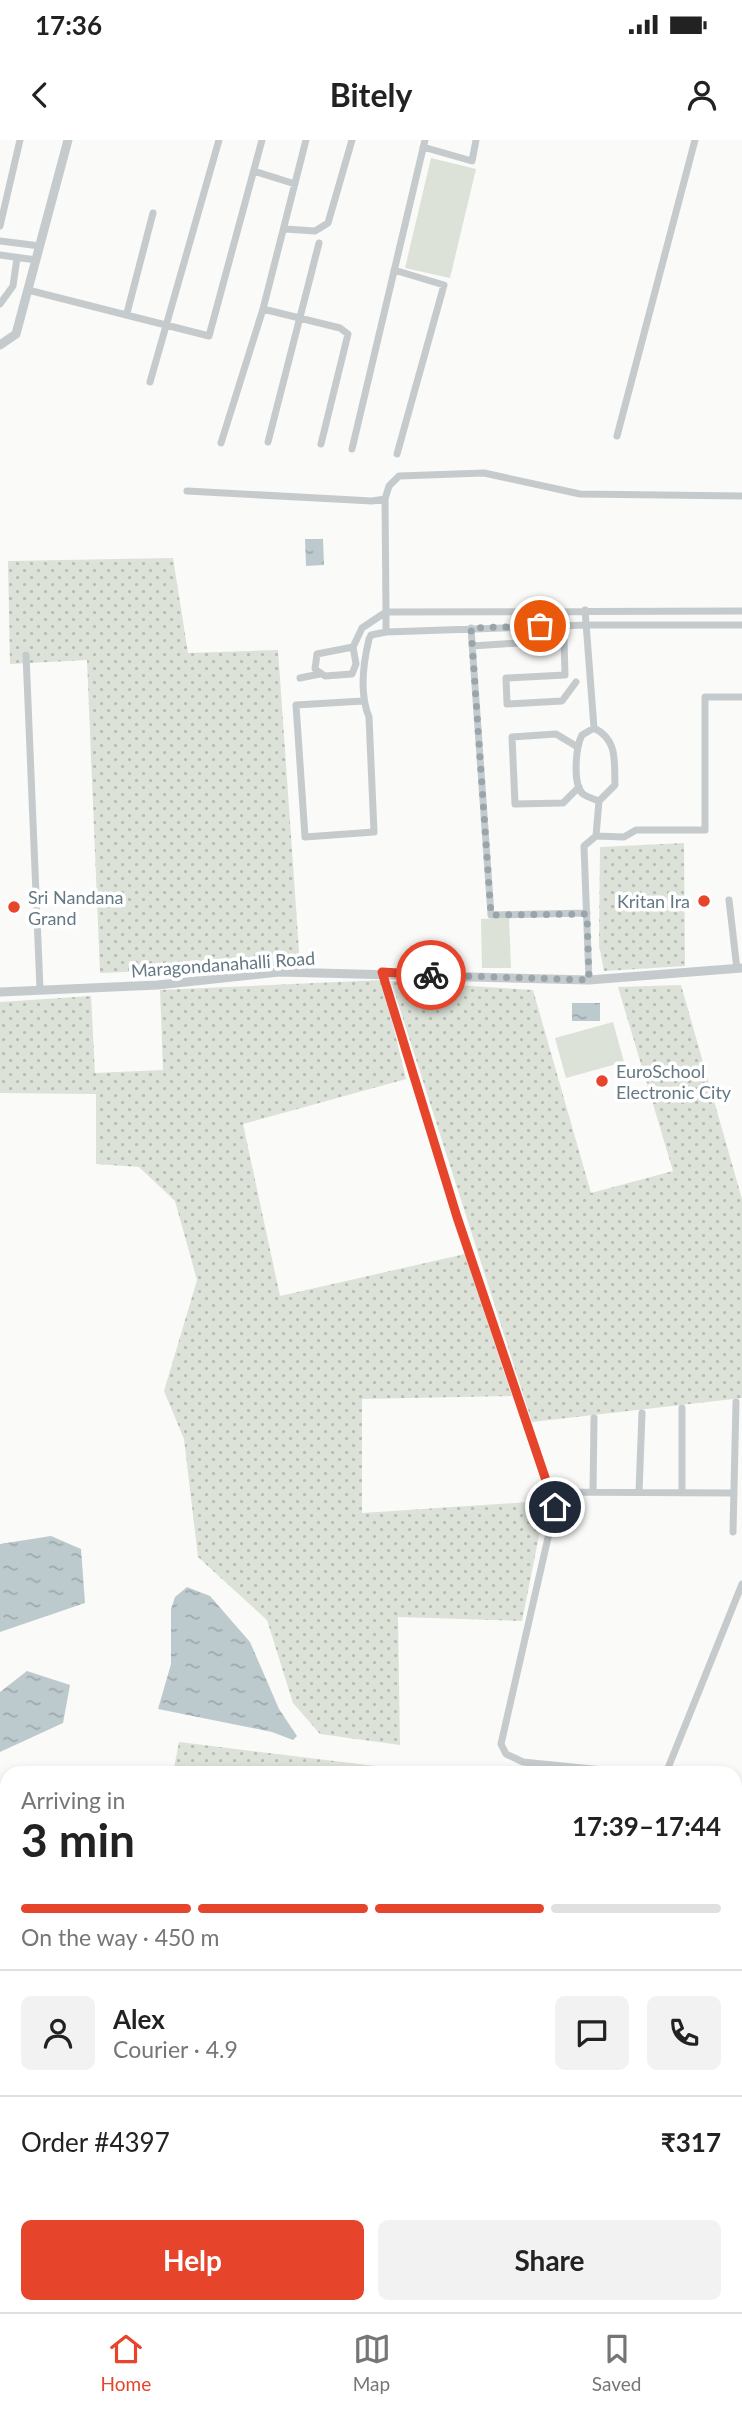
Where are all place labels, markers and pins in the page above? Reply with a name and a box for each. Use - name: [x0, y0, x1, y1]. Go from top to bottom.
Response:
- pin: [510, 596, 570, 656]
- place label: Sri Nandana Grand: [28, 886, 124, 929]
- place label: Kritan Ira: [617, 890, 690, 912]
- marker: Kritan Ira: [696, 893, 712, 909]
- marker: Sri Nandana Grand: [6, 899, 22, 915]
- place label: EuroSchool Electronic City: [616, 1060, 732, 1103]
- marker: EuroSchool Electronic City: [594, 1073, 610, 1089]
- pin: [525, 1477, 585, 1537]

